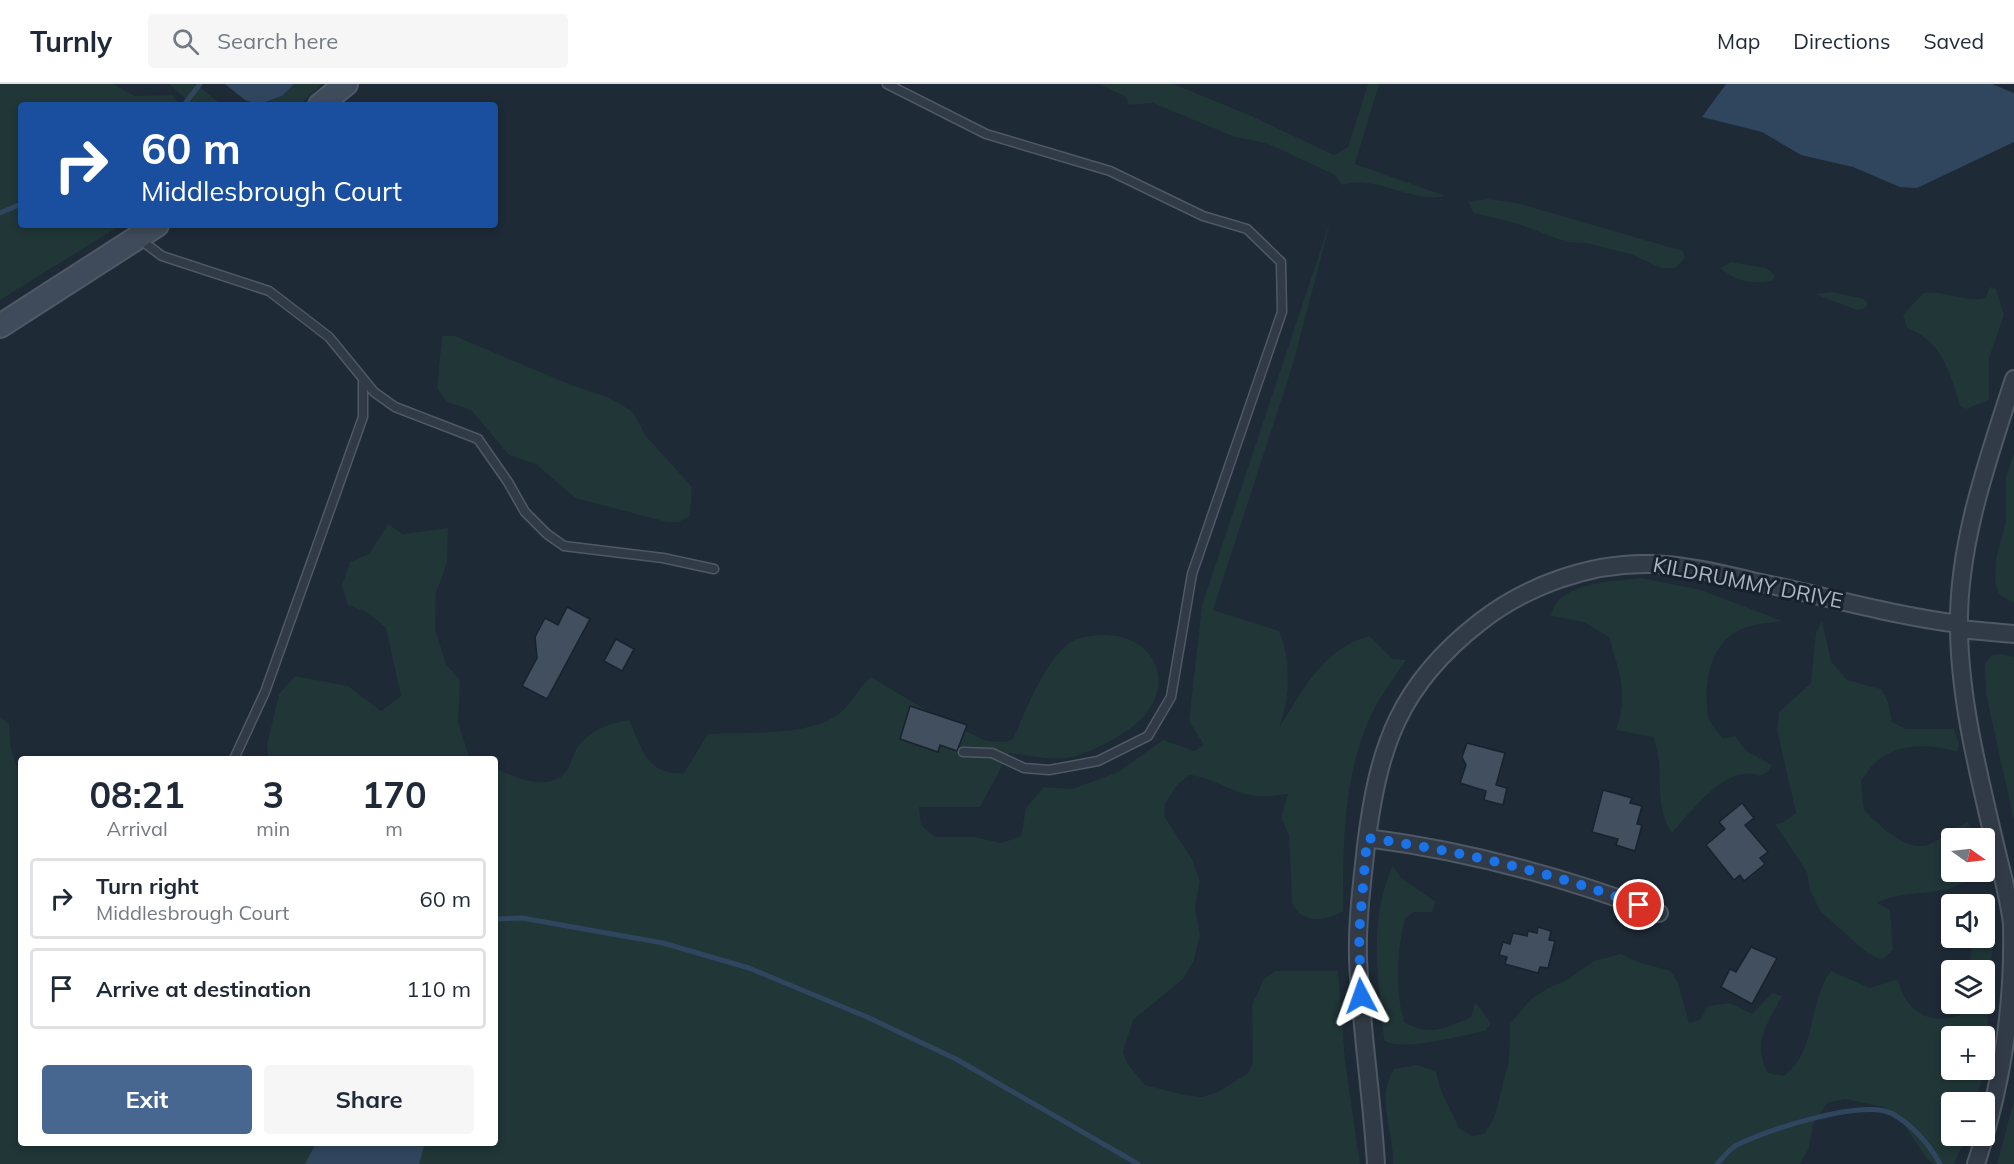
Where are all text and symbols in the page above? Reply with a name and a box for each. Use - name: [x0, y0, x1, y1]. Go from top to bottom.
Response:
- search box: [148, 14, 568, 68]
- text: Turnly: [30, 24, 112, 59]
- icon: search: [169, 25, 202, 58]
- text: Search here: [217, 27, 338, 55]
- text: Map: [1717, 28, 1760, 54]
- text: Directions: [1793, 28, 1890, 54]
- text: Saved: [1923, 28, 1984, 54]
- text: 60 m: [141, 122, 241, 175]
- icon: right: [42, 126, 120, 204]
- text: Middlesbrough Court: [141, 174, 402, 208]
- street label: KILDRUMMY DRIVE: [1651, 551, 1845, 613]
- text: 08:21: [89, 772, 185, 817]
- text: 3: [262, 772, 284, 817]
- text: 170: [362, 772, 427, 817]
- text: Arrival: [107, 816, 168, 841]
- text: min: [256, 816, 290, 841]
- text: m: [385, 816, 403, 841]
- north arrow: [1941, 828, 1995, 882]
- map controls: [1941, 828, 1995, 1146]
- text: Turn right: [96, 872, 199, 900]
- pin: [1613, 879, 1664, 930]
- icon: right: [45, 882, 78, 915]
- text: 60 m: [420, 885, 471, 913]
- icon: arrive: [1622, 888, 1655, 921]
- button: sound: [1941, 894, 1995, 948]
- text: Middlesbrough Court: [96, 900, 289, 925]
- button: layers: [1941, 960, 1995, 1014]
- position arrow: [1329, 964, 1393, 1028]
- icon: arrive: [45, 972, 78, 1005]
- text: Arrive at destination: [96, 975, 311, 1003]
- text: 110 m: [406, 975, 471, 1003]
- button: +: [1941, 1026, 1995, 1080]
- button: Exit: [42, 1065, 252, 1134]
- button: Share: [264, 1065, 474, 1134]
- button: −: [1941, 1092, 1995, 1146]

